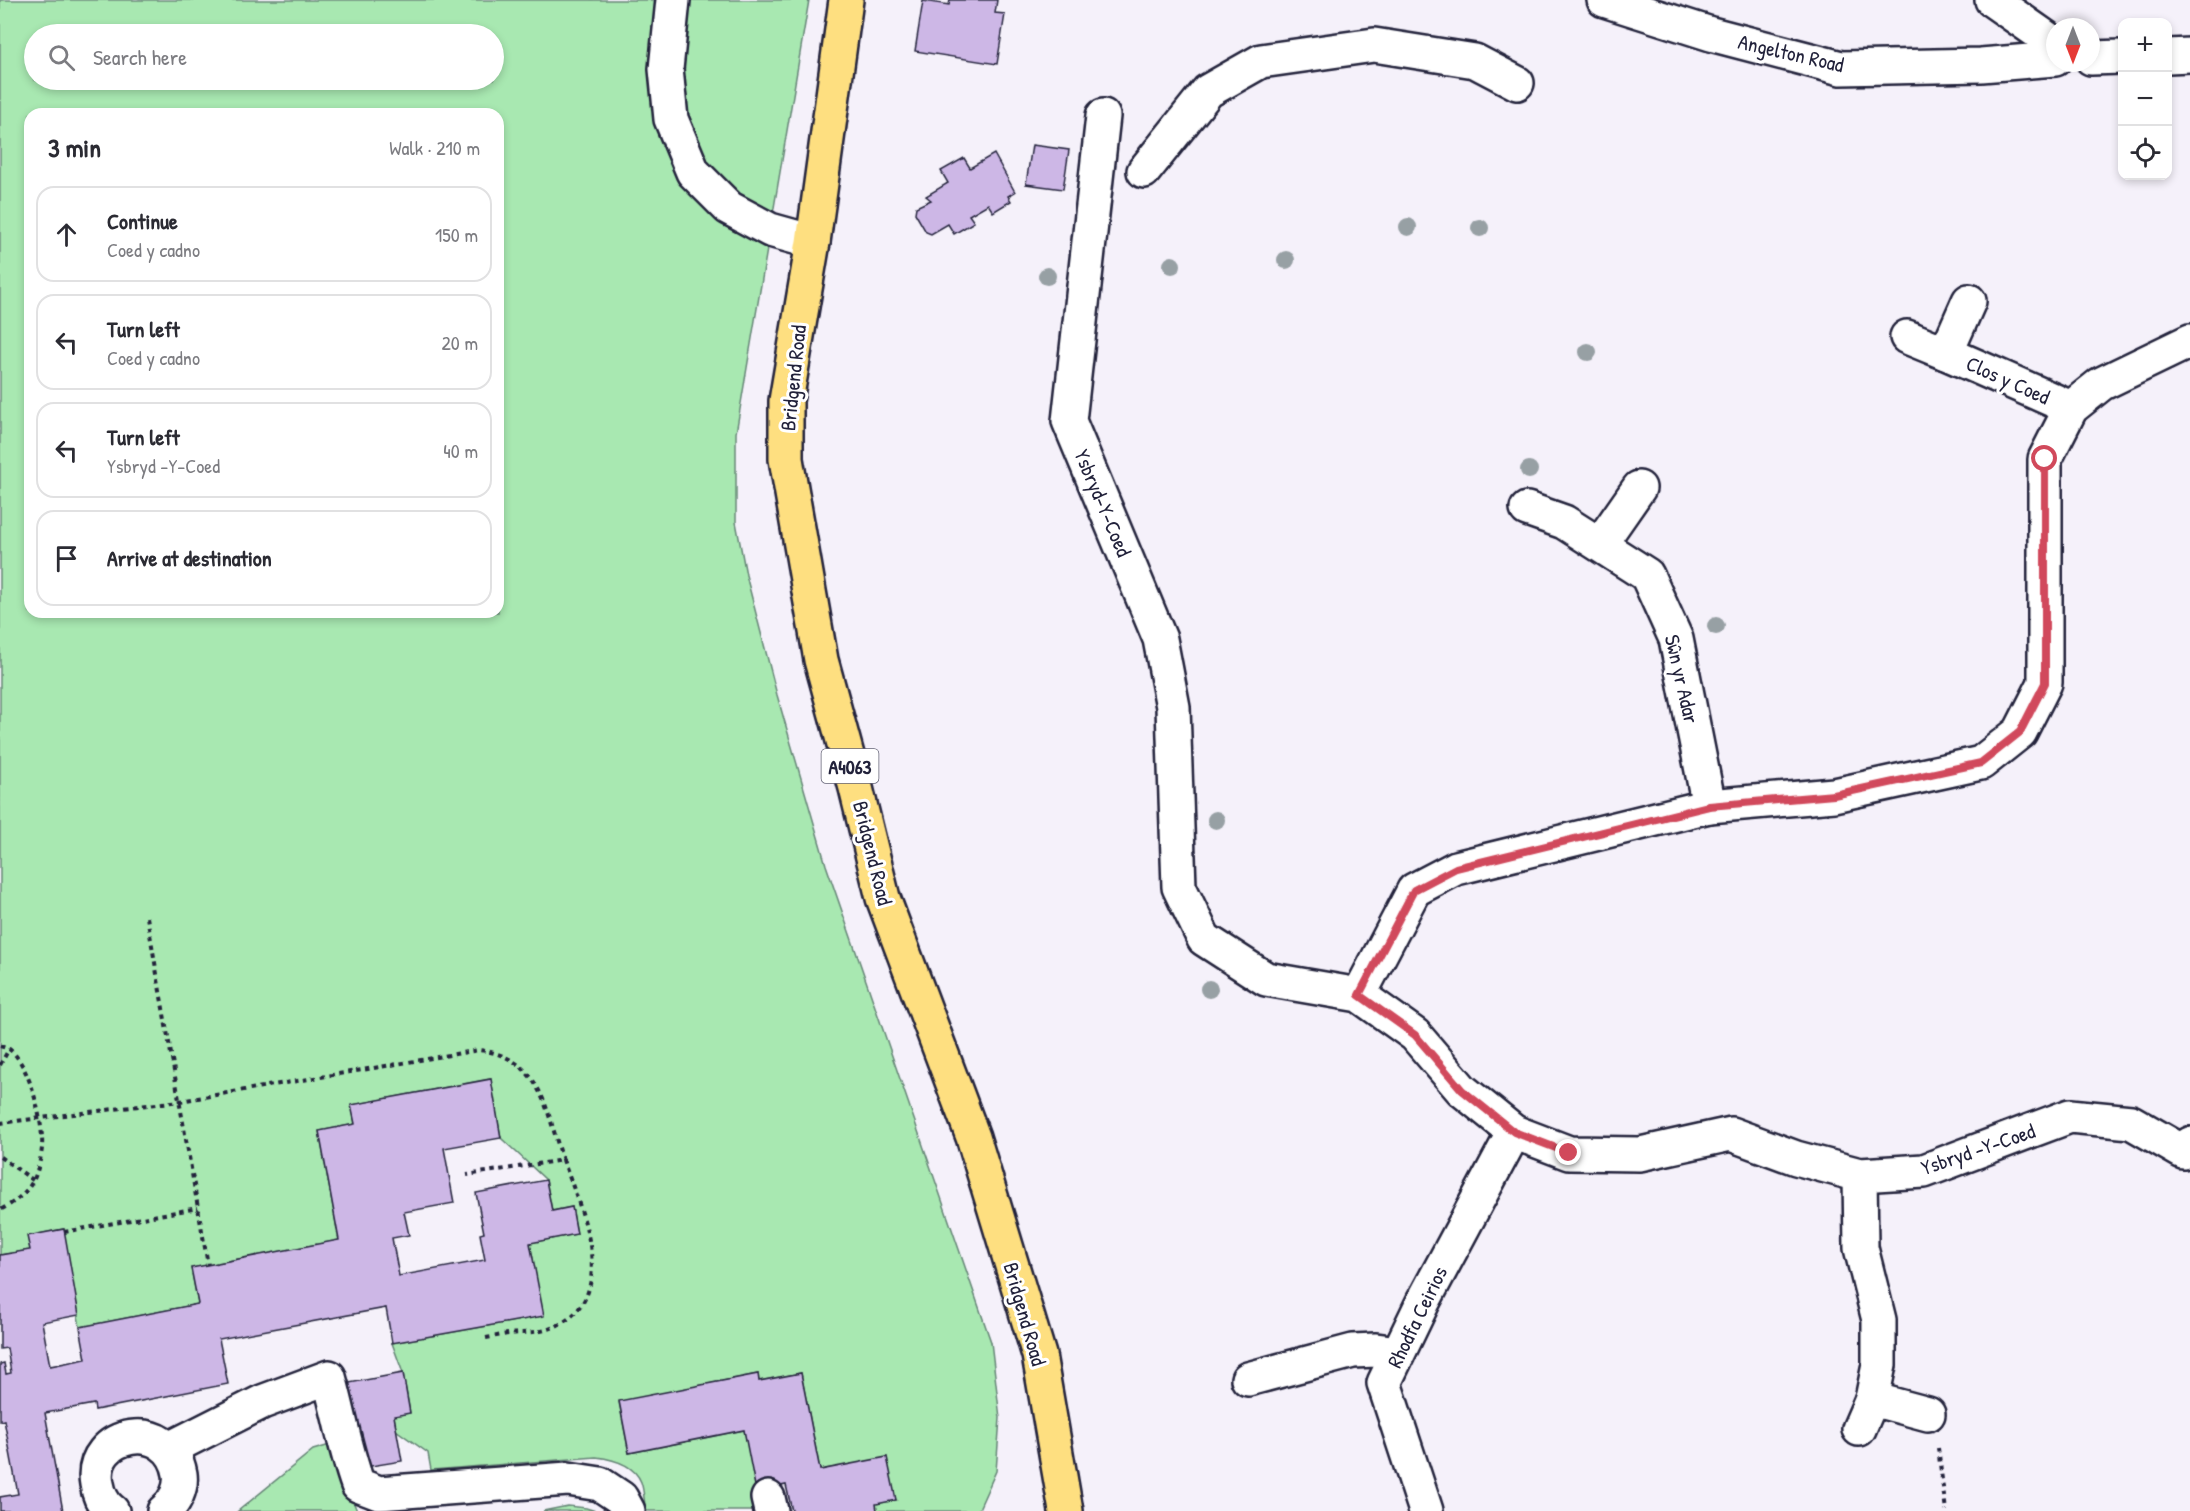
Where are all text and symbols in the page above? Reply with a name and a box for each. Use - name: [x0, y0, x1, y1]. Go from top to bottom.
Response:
- north arrow: [2046, 18, 2100, 72]
- map controls: [2118, 18, 2172, 180]
- button: +: [2118, 18, 2172, 72]
- search box: [24, 24, 504, 90]
- street label: Angelton Road: [1735, 27, 1847, 79]
- icon: search: [45, 41, 78, 74]
- text: Search here: [93, 42, 187, 72]
- button: −: [2118, 72, 2172, 126]
- button: locate: [2118, 126, 2172, 180]
- text: 3 min: [48, 130, 101, 165]
- text: Walk · 210 m: [389, 134, 480, 161]
- text: Continue: [107, 206, 178, 236]
- icon: ahead: [50, 218, 83, 251]
- text: 150 m: [435, 221, 478, 248]
- text: Coed y cadno: [107, 236, 200, 263]
- text: Turn left: [107, 314, 180, 344]
- street label: Bridgend Road: [773, 324, 813, 432]
- icon: left: [50, 326, 83, 359]
- text: 20 m: [441, 329, 478, 356]
- text: Coed y cadno: [107, 344, 200, 371]
- street label: Clos y Coed: [1962, 349, 2054, 411]
- text: Turn left: [107, 422, 180, 452]
- icon: left: [50, 434, 83, 467]
- text: 40 m: [443, 437, 478, 464]
- street label: Ysbryd-Y-Coed: [1067, 445, 1139, 561]
- route start: [2031, 445, 2057, 471]
- text: Ysbryd -Y-Coed: [107, 452, 220, 479]
- icon: arrive: [50, 542, 83, 575]
- text: Arrive at destination: [107, 543, 272, 573]
- street label: Sŵn yr Adar: [1658, 632, 1706, 726]
- road number: A4063: [822, 749, 878, 783]
- street label: Bridgend Road: [846, 798, 900, 908]
- street label: Ysbryd -Y-Coed: [1917, 1116, 2039, 1182]
- route end: [1555, 1139, 1581, 1165]
- street label: Bridgend Road: [996, 1259, 1054, 1369]
- street label: Rhodfa Ceirios: [1380, 1261, 1454, 1373]

